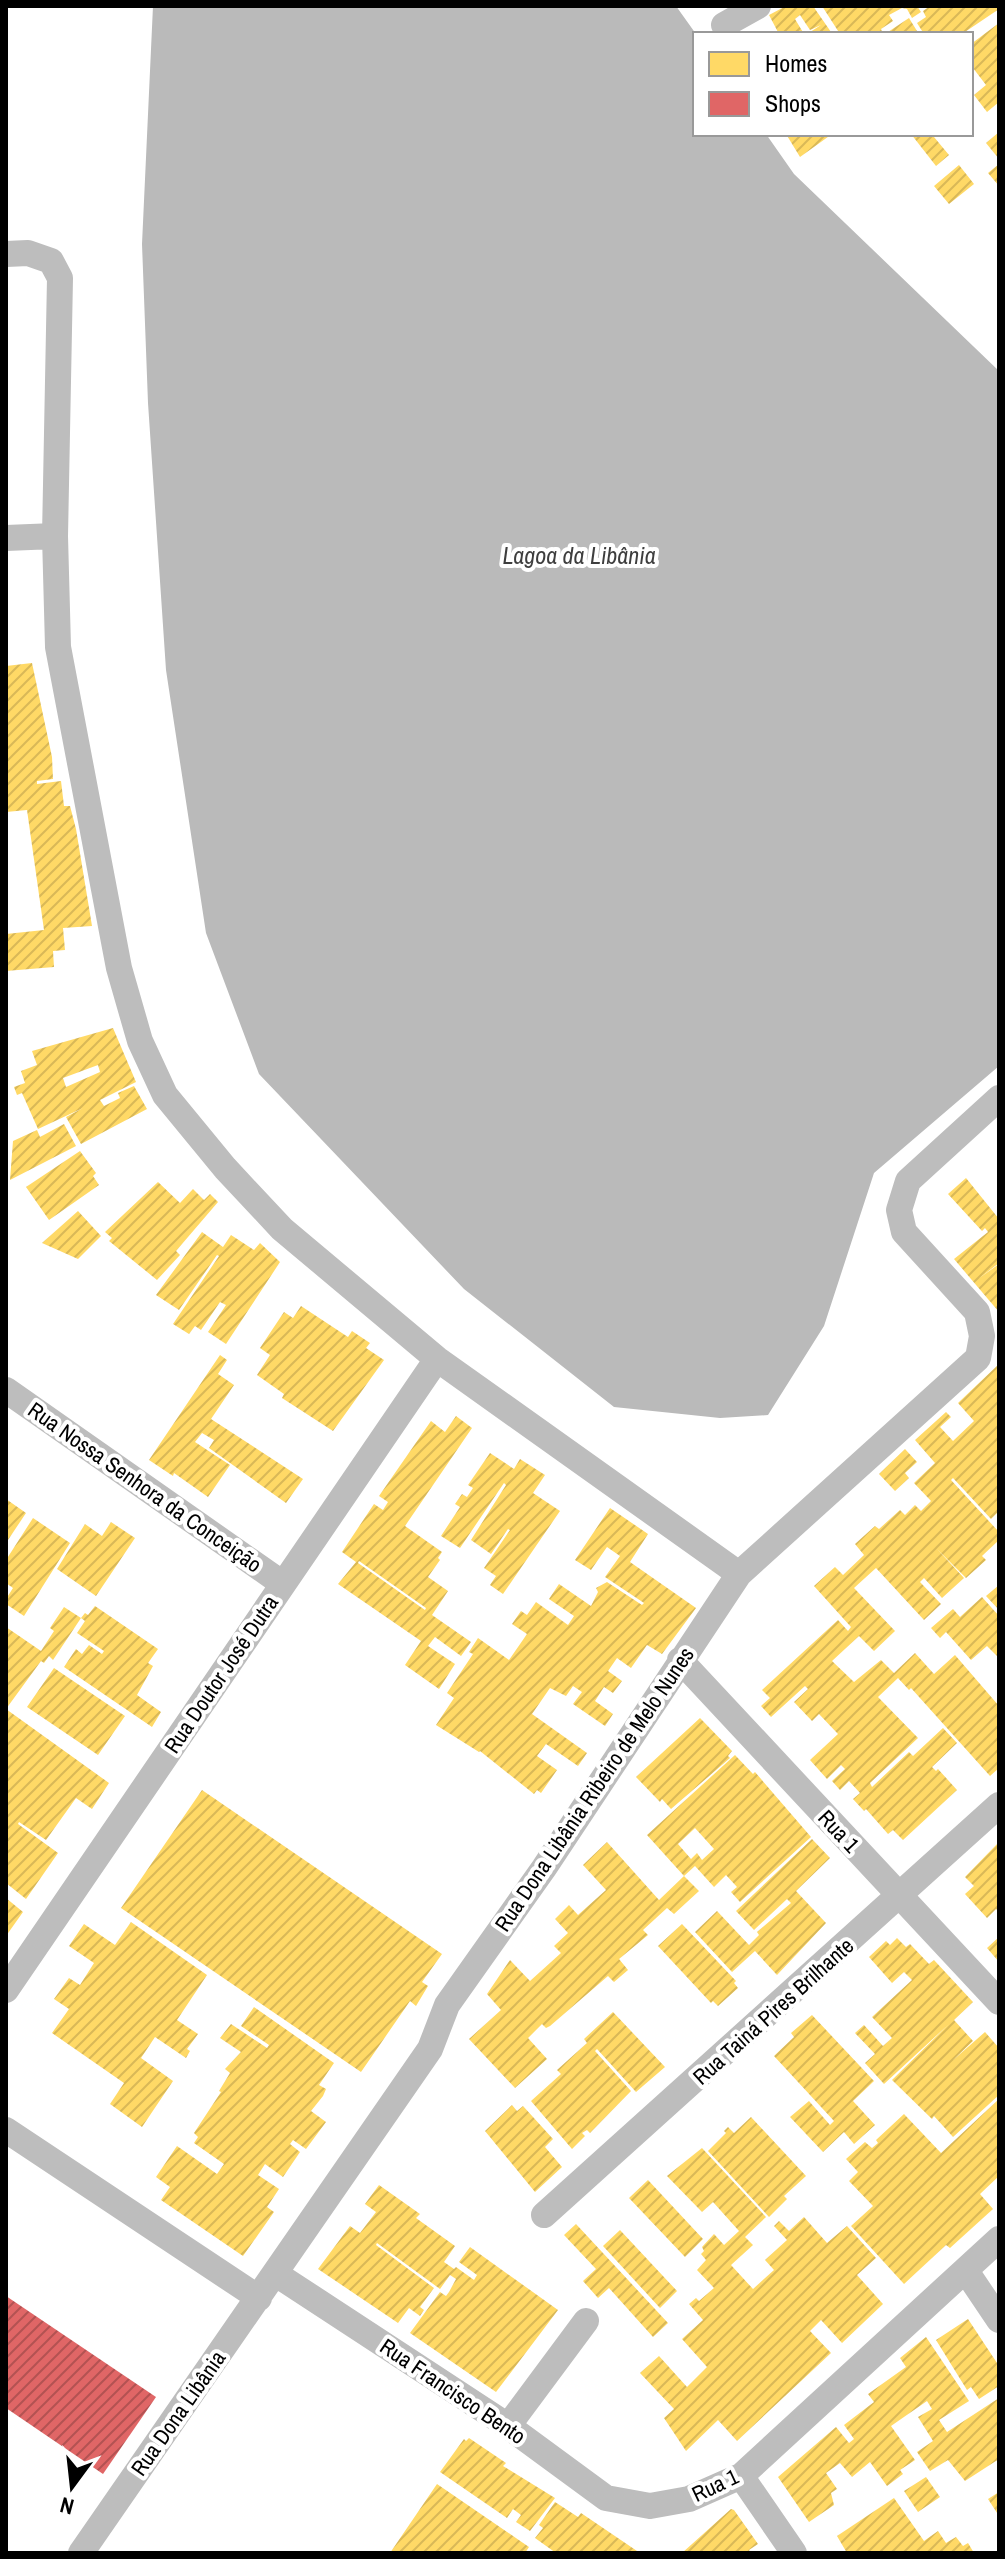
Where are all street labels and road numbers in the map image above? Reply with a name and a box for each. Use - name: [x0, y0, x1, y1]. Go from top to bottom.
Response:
- street label: Rua Nossa Senhora da Conceição: [22, 1395, 268, 1579]
- street label: Rua Doutor José Dutra: [157, 1589, 285, 1759]
- street label: Rua Dona Libânia Ribeiro de Melo Nunes: [487, 1641, 701, 1937]
- street label: Rua 1: [812, 1803, 866, 1859]
- street label: Rua Tainá Pires Brilhante: [686, 1931, 860, 2091]
- street label: Rua Francisco Bento: [374, 2331, 532, 2451]
- street label: Rua Dona Libânia: [124, 2344, 232, 2482]
- street label: Rua 1: [687, 2461, 743, 2509]

